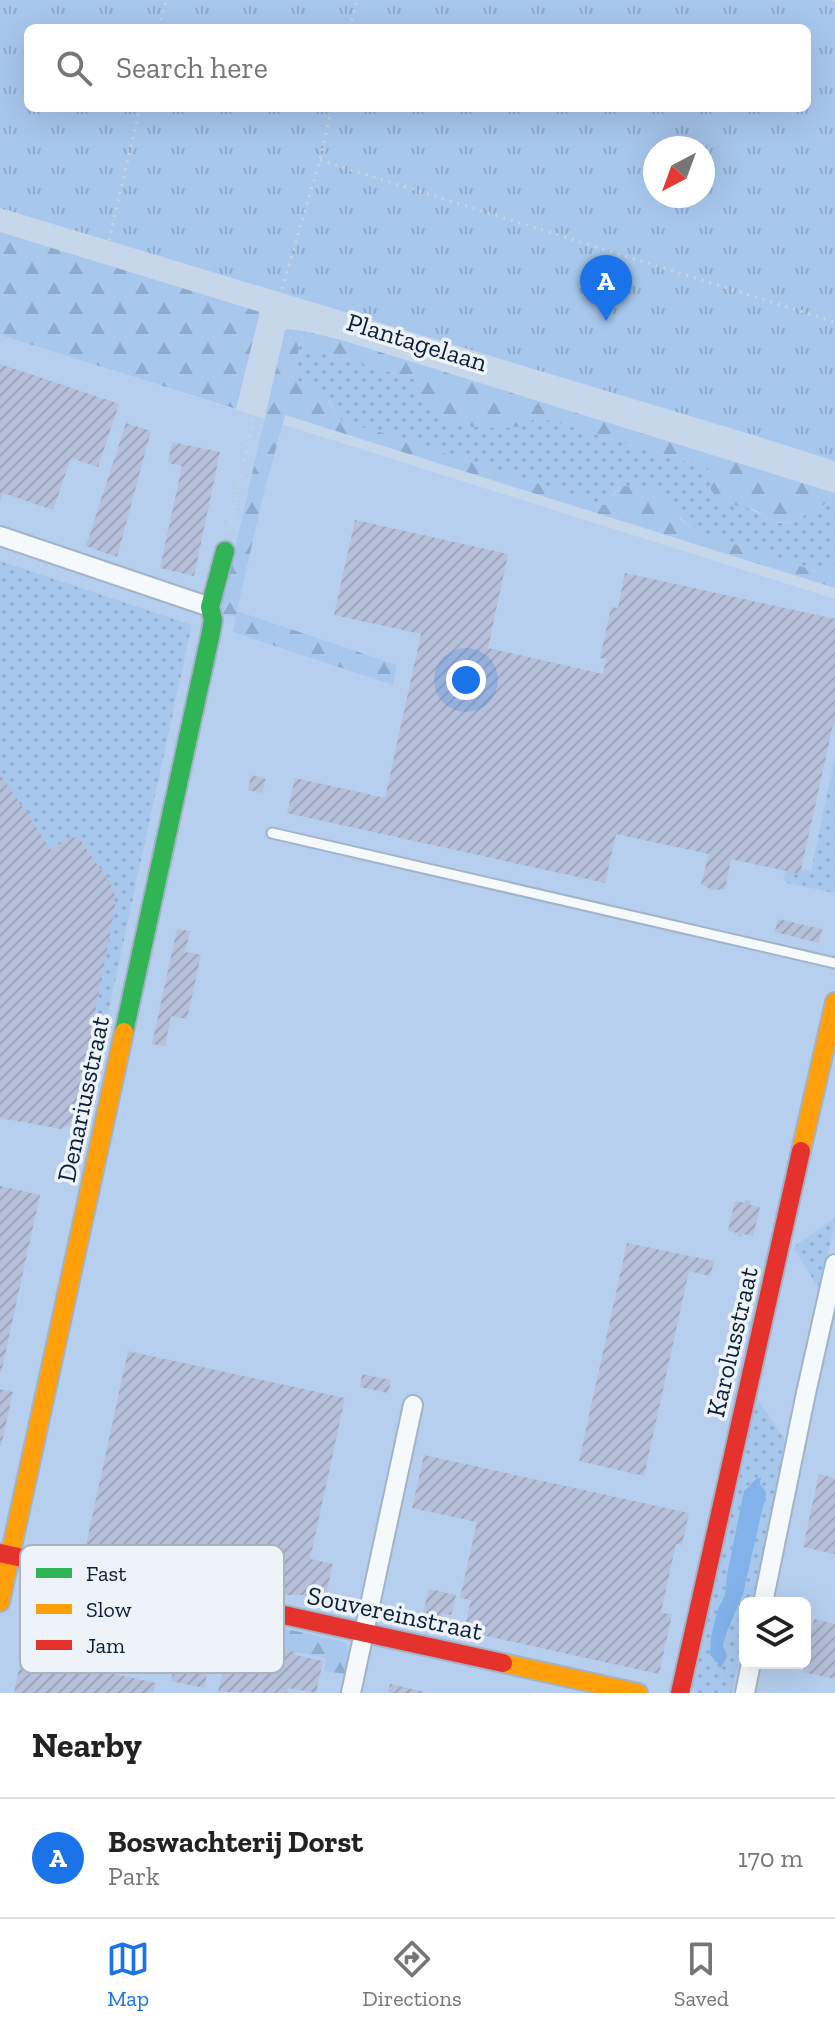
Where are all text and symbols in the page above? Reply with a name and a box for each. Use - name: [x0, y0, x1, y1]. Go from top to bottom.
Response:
- search box: [24, 24, 811, 112]
- icon: search: [52, 46, 96, 90]
- text: Search here: [116, 50, 268, 86]
- north arrow: [643, 136, 715, 208]
- pin: A: [580, 255, 632, 321]
- street label: Plantagelaan: [343, 306, 491, 379]
- your location: [446, 660, 486, 700]
- street label: Denariusstraat: [50, 1013, 116, 1185]
- street label: Karolusstraat: [699, 1263, 765, 1420]
- legend: [20, 1545, 284, 1673]
- text: Fast: [86, 1560, 127, 1587]
- street label: Souvereinstraat: [304, 1579, 486, 1647]
- text: Slow: [86, 1596, 132, 1623]
- map controls: [739, 1597, 811, 1669]
- button: layers: [739, 1597, 811, 1669]
- text: Jam: [86, 1632, 125, 1659]
- text: Nearby: [32, 1725, 142, 1766]
- text: Boswachterij Dorst: [108, 1824, 363, 1860]
- text: A: [49, 1842, 67, 1874]
- text: 170 m: [738, 1842, 803, 1874]
- text: Park: [108, 1860, 160, 1892]
- tab: Map: [106, 1937, 150, 2012]
- tab: Directions: [362, 1937, 462, 2012]
- tab: Saved: [674, 1937, 729, 2012]

